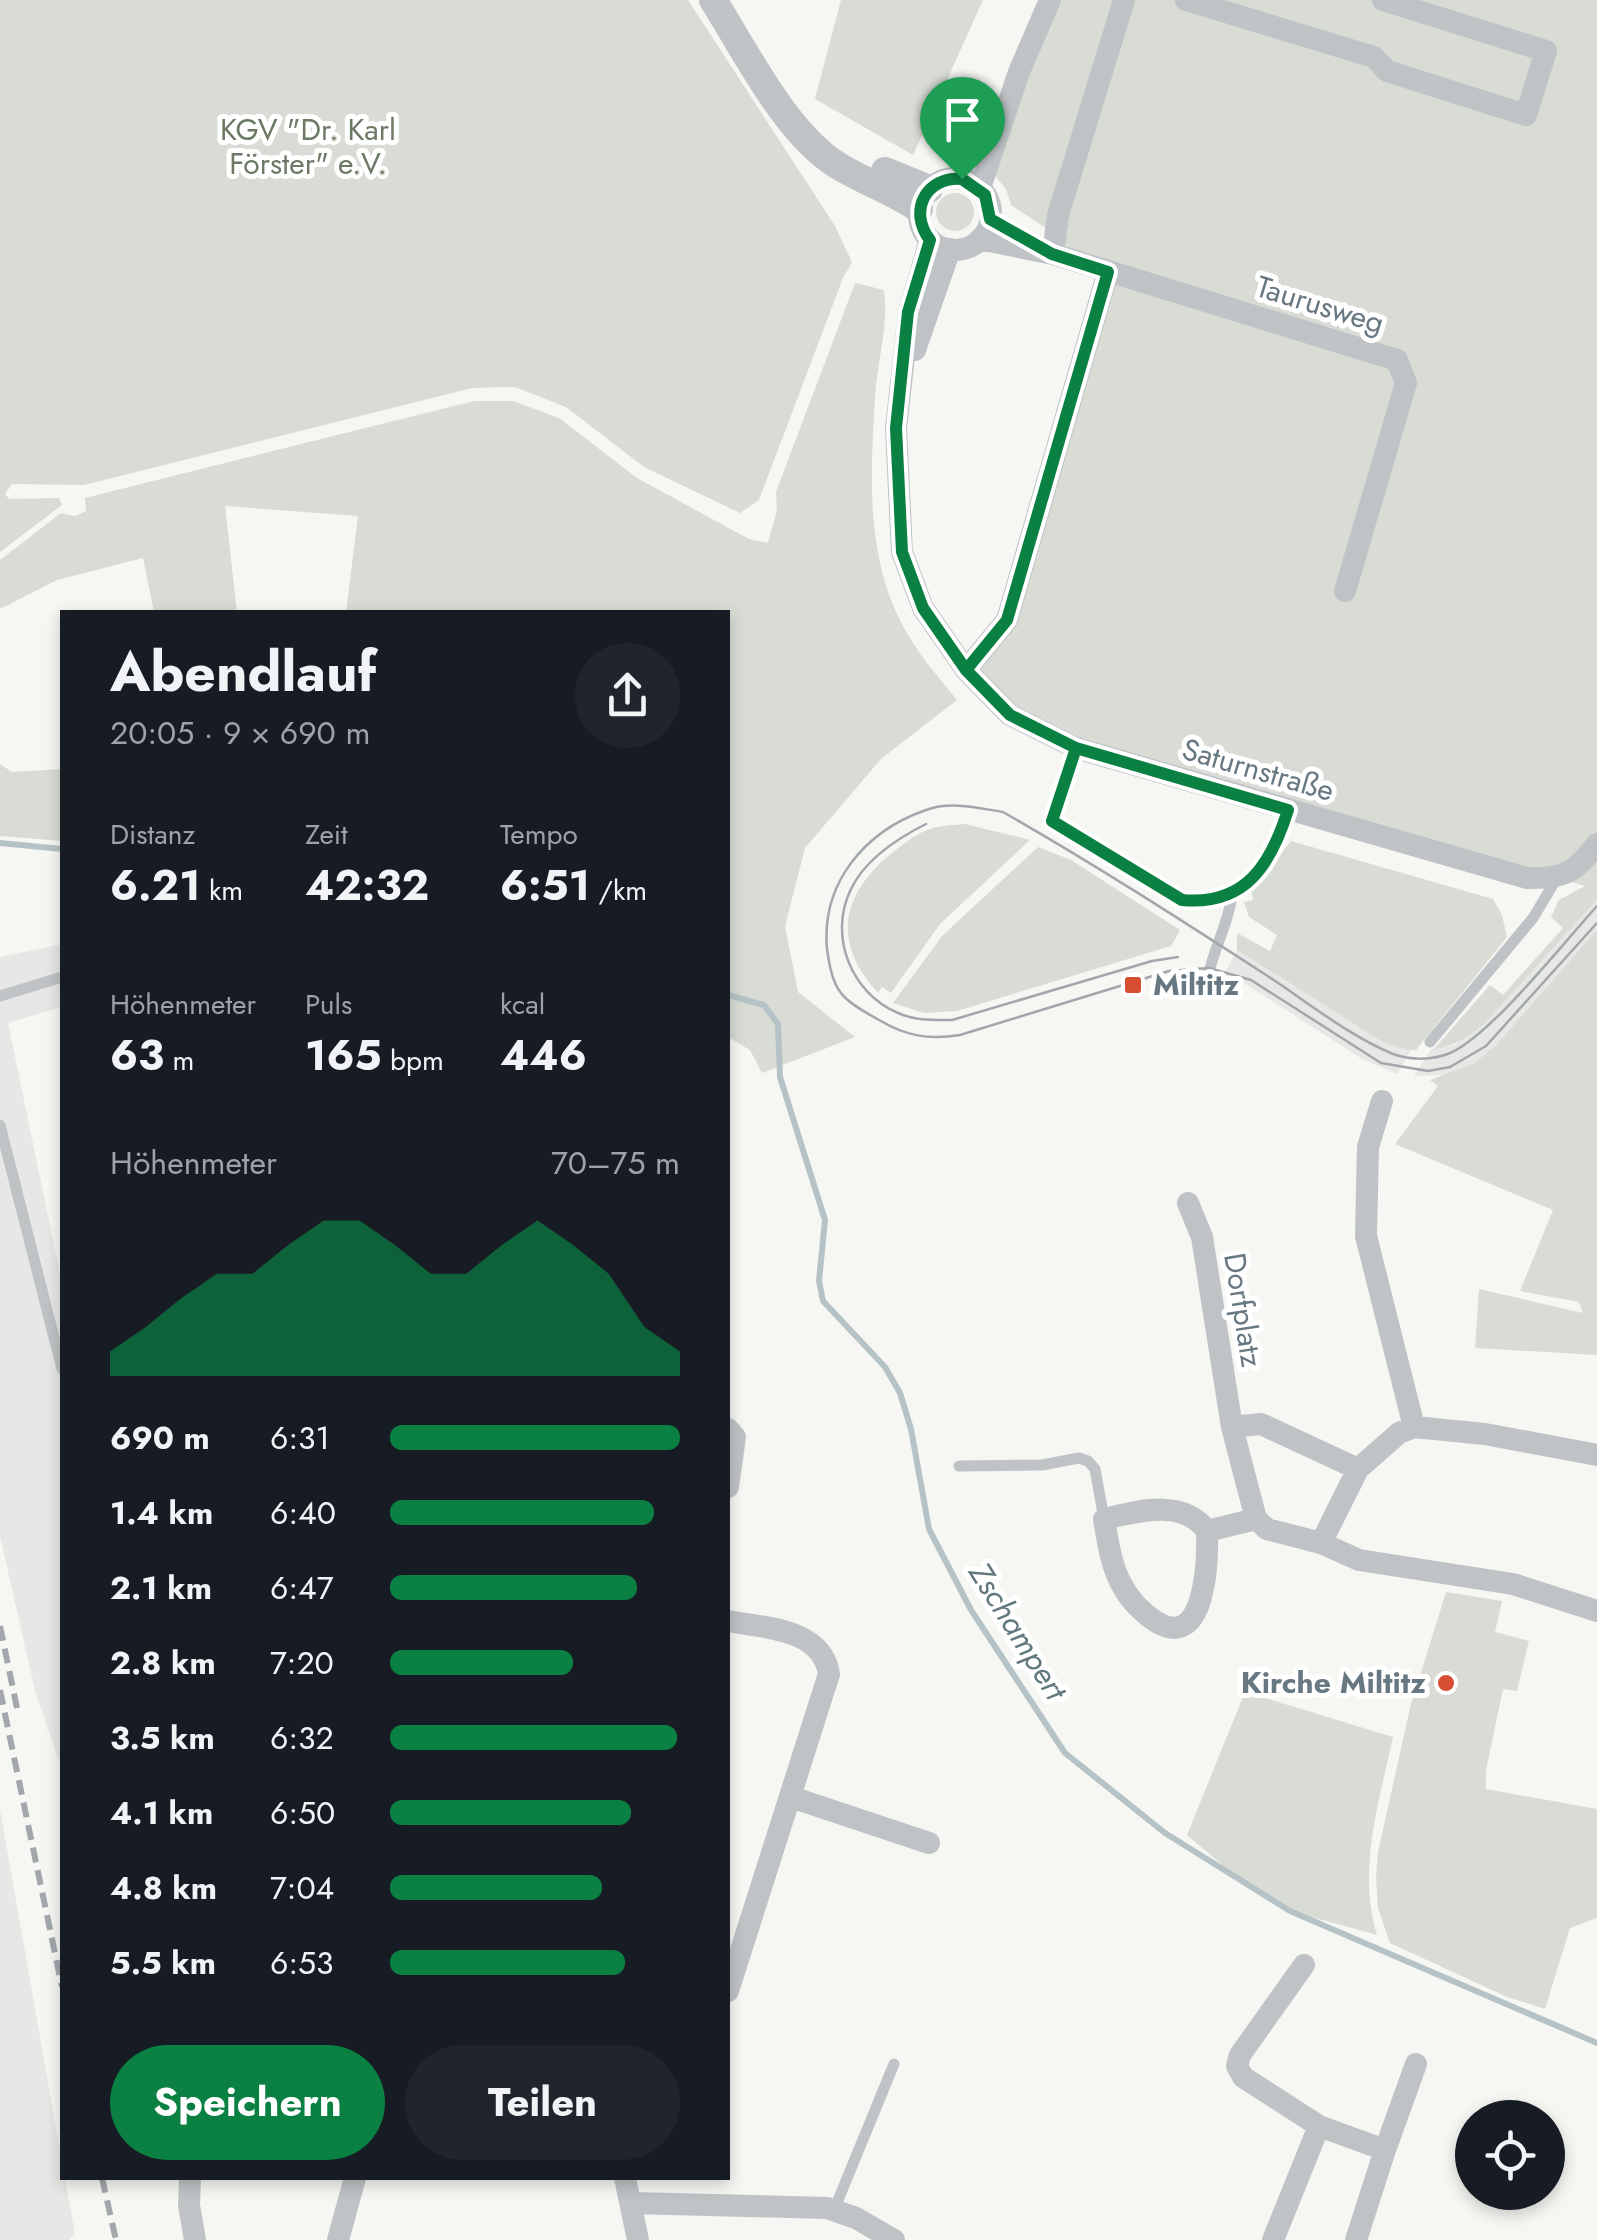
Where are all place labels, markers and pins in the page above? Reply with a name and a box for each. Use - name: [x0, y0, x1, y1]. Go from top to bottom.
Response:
- pin: [920, 77, 1005, 180]
- place label: Miltitz: [1153, 963, 1239, 1006]
- marker: Miltitz: [1122, 974, 1144, 996]
- place label: Kirche Miltitz: [1241, 1661, 1426, 1704]
- marker: Kirche Miltitz: [1435, 1672, 1457, 1694]

